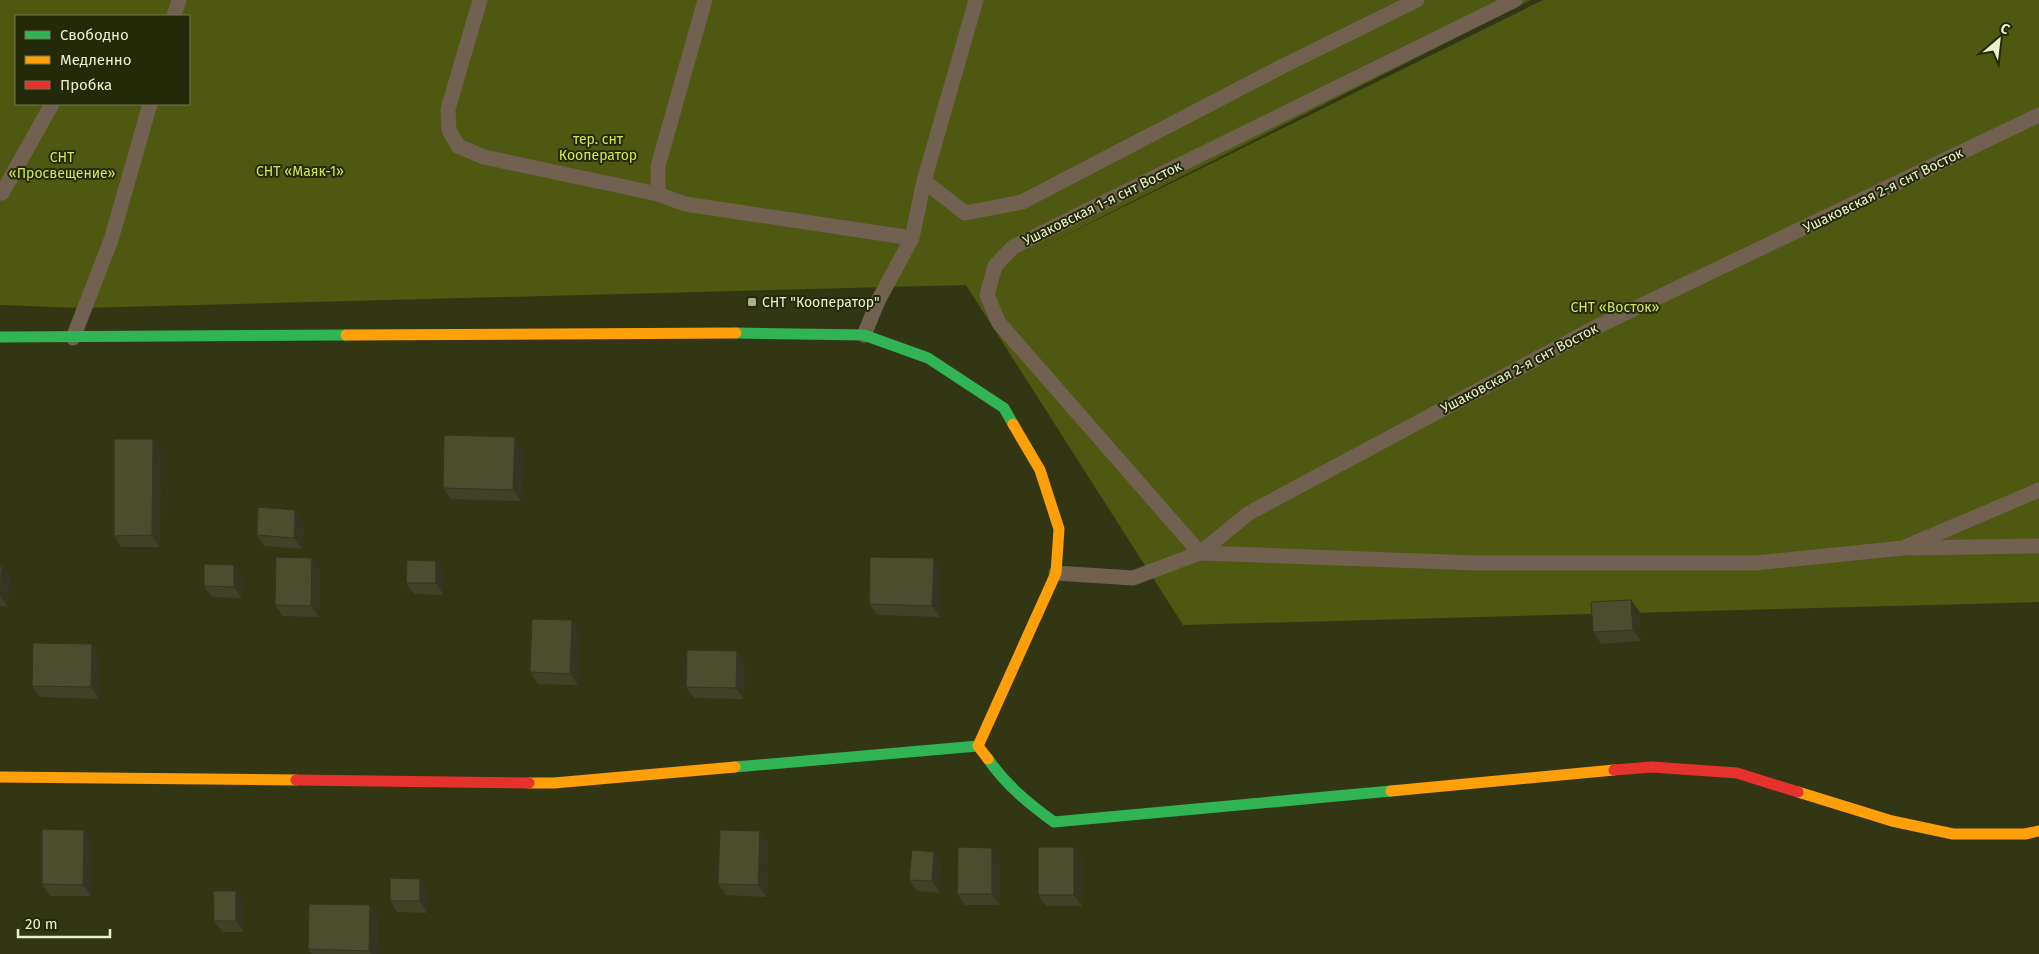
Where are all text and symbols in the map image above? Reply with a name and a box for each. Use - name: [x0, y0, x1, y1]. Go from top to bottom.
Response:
- legend: [15, 15, 190, 105]
- north arrow: [1974, 15, 2024, 65]
- text: С: [1997, 20, 2012, 38]
- text: Свободно: [60, 26, 129, 44]
- text: Медленно: [60, 51, 132, 69]
- text: Пробка: [60, 76, 112, 94]
- park label: тер. снт Кооператор: [559, 131, 637, 164]
- street label: Ушаковская 2-я снт Восток: [1801, 144, 1966, 237]
- park label: СНТ «Просвещение»: [9, 149, 115, 182]
- street label: Ушаковская 1-я снт Восток: [1020, 157, 1185, 249]
- park label: СНТ «Маяк-1»: [256, 163, 344, 180]
- place label: СНТ "Кооператор": [762, 294, 880, 311]
- marker: СНТ "Кооператор": [746, 296, 758, 308]
- park label: СНТ «Восток»: [1570, 299, 1660, 316]
- street label: Ушаковская 2-я снт Восток: [1438, 319, 1601, 417]
- scale bar: [18, 906, 110, 938]
- text: 20 m: [25, 915, 58, 933]

